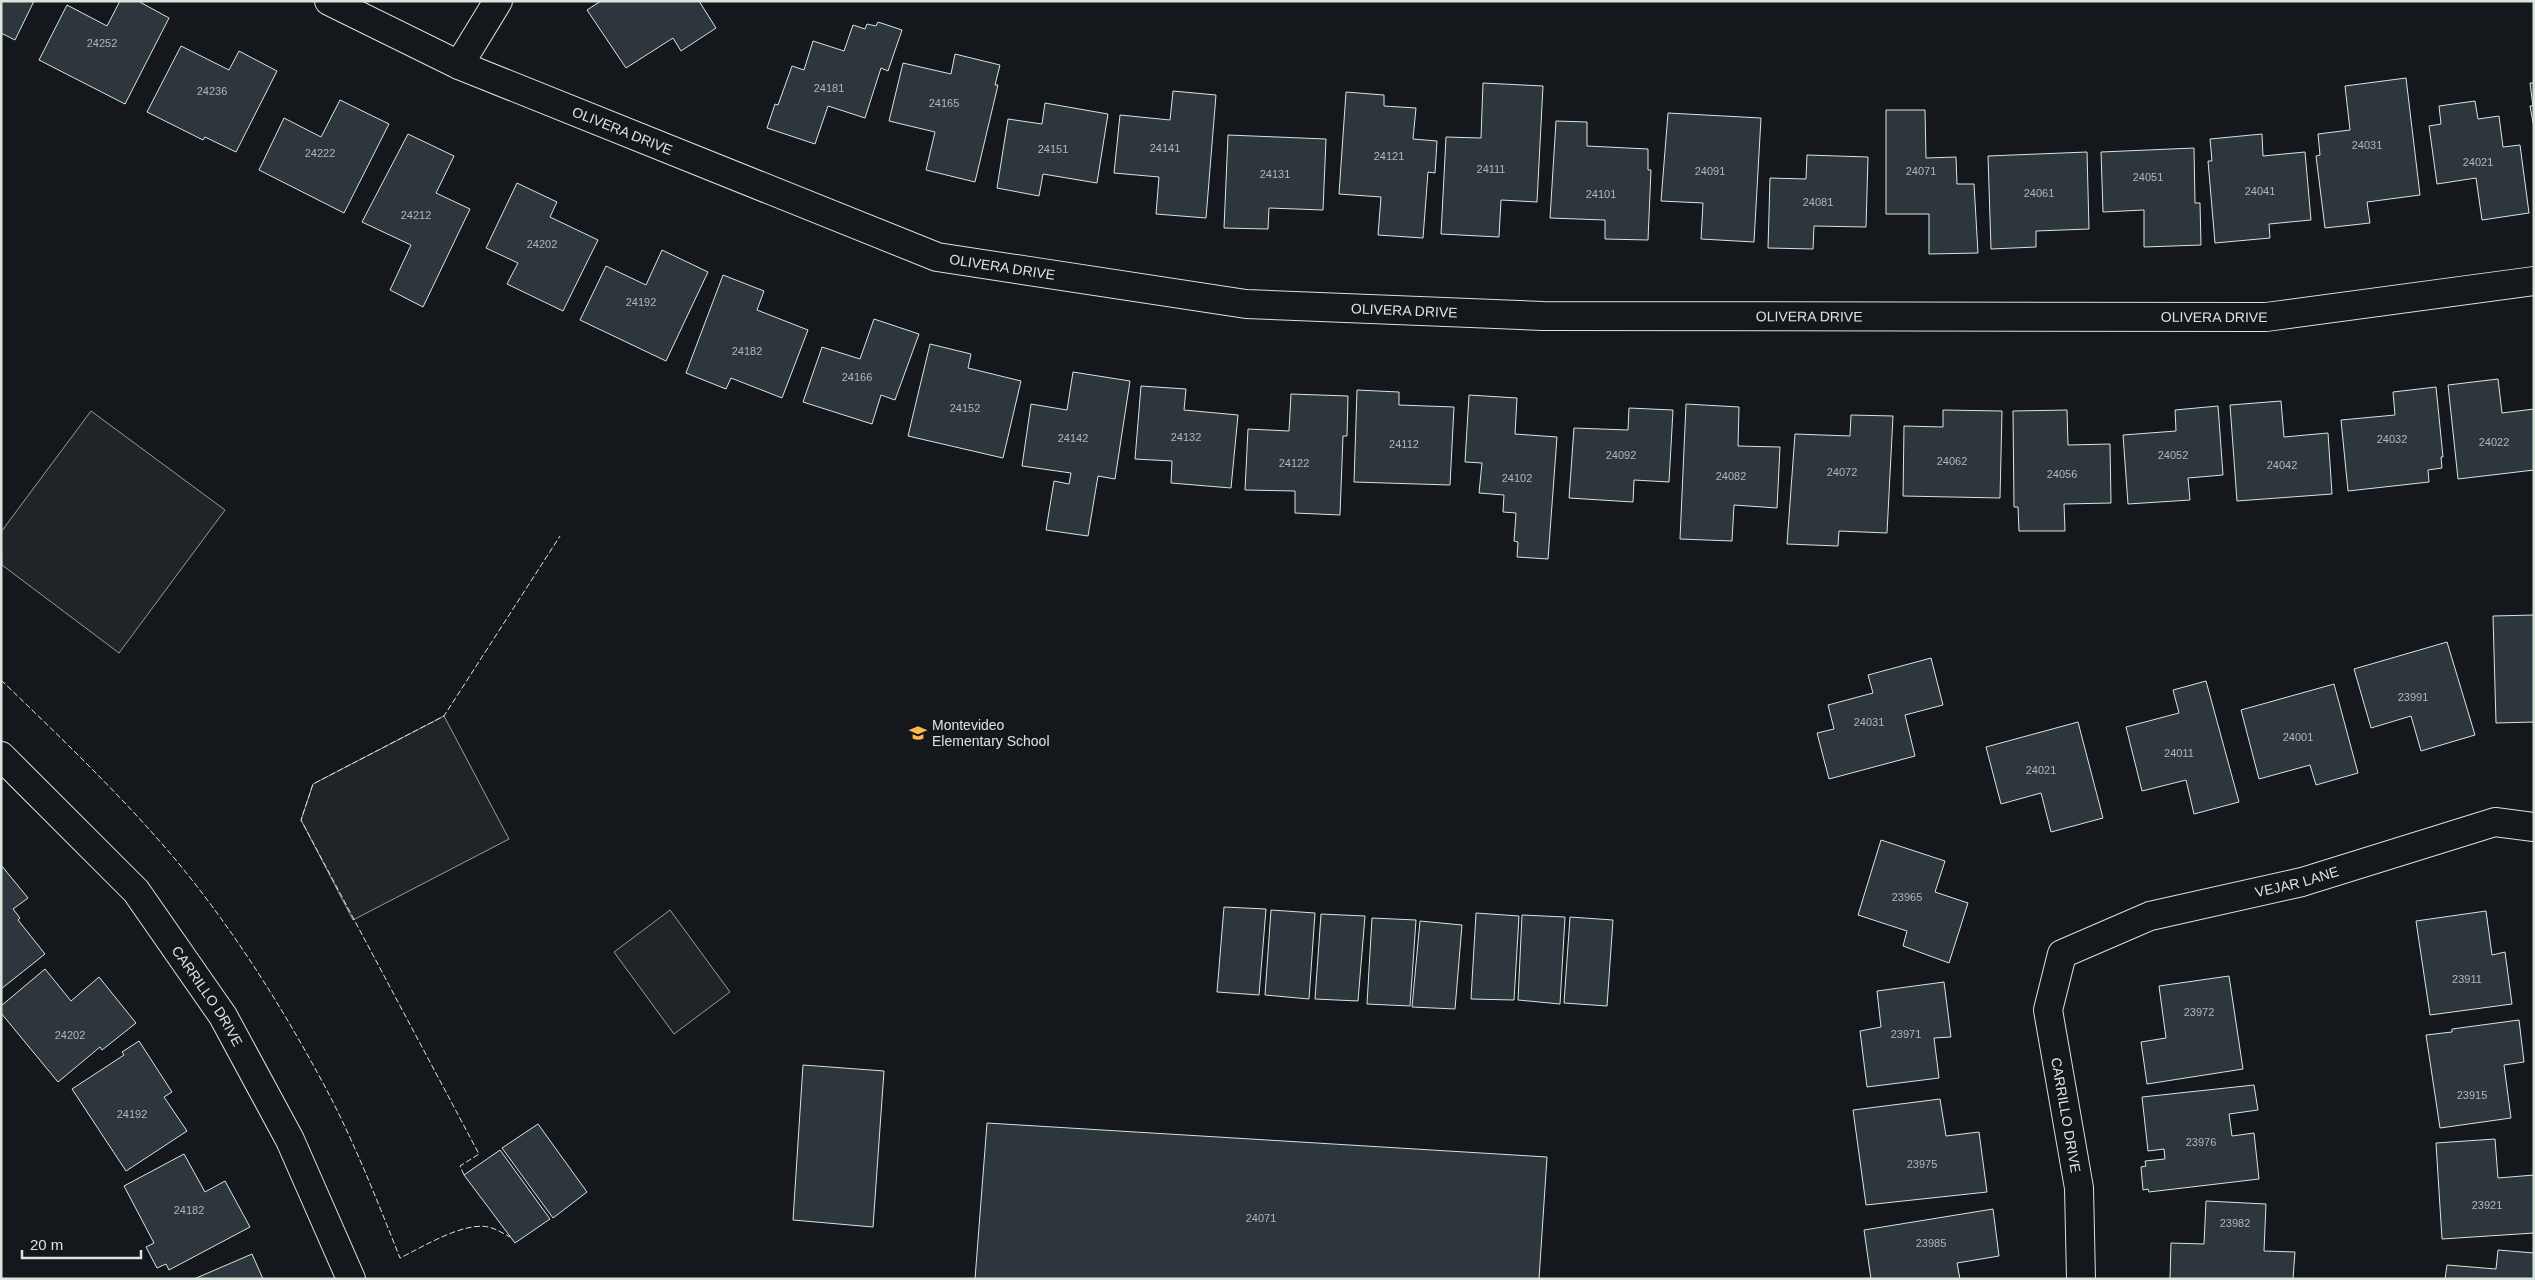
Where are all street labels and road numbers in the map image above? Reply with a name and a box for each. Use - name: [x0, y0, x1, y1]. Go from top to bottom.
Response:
- street label: OLIVERA DRIVE: [570, 103, 675, 158]
- street label: OLIVERA DRIVE: [948, 251, 1056, 283]
- street label: OLIVERA DRIVE: [1351, 300, 1458, 321]
- street label: OLIVERA DRIVE: [1756, 308, 1863, 324]
- street label: OLIVERA DRIVE: [2161, 309, 2268, 325]
- street label: VEJAR LANE: [2254, 863, 2340, 900]
- street label: CARRILLO DRIVE: [169, 943, 246, 1049]
- street label: CARRILLO DRIVE: [2048, 1056, 2084, 1174]

